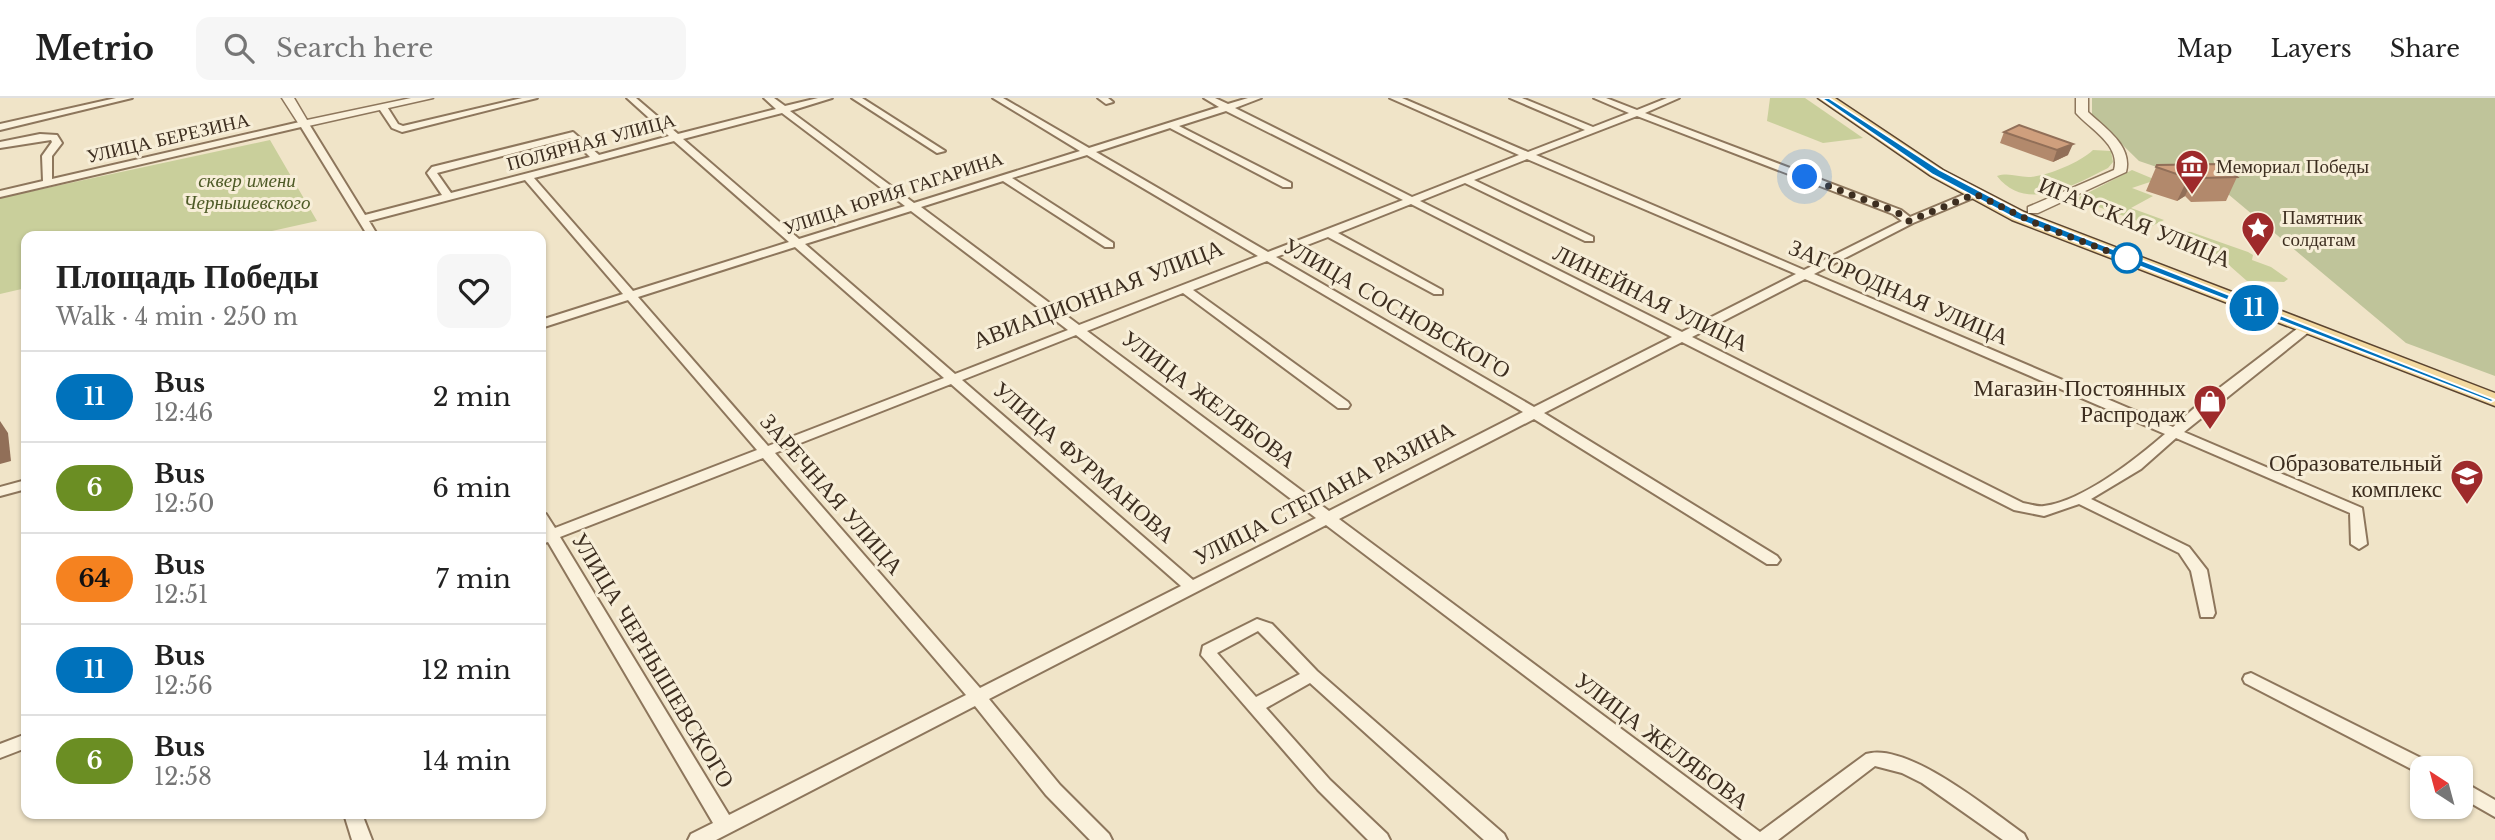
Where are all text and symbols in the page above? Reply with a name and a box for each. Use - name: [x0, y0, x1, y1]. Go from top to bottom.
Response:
- search box: [196, 17, 686, 80]
- text: Metrio: [35, 28, 154, 69]
- icon: search: [220, 29, 258, 67]
- text: Search here: [276, 32, 433, 64]
- text: Map: [2177, 34, 2233, 63]
- text: Layers: [2271, 34, 2352, 63]
- text: Share: [2390, 34, 2460, 63]
- street label: УЛИЦА БЕРЕЗИНА: [84, 108, 252, 168]
- street label: ПОЛЯРНАЯ УЛИЦА: [504, 108, 678, 176]
- street label: УЛИЦА ЮРИЯ ГАГАРИНА: [780, 146, 1006, 239]
- museum icon: Мемориал Победы: [2173, 147, 2211, 196]
- place label: Мемориал Победы: [2216, 155, 2369, 178]
- your location: [1787, 159, 1822, 194]
- park label: сквер имени Чернышевского: [183, 169, 311, 214]
- street label: ИГАРСКАЯ УЛИЦА: [2035, 171, 2236, 274]
- place label: Памятник солдатам: [2282, 206, 2364, 251]
- place icon: Памятник солдатам: [2239, 209, 2277, 258]
- street label: УЛИЦА СОСНОВСКОГО: [1278, 231, 1516, 385]
- street label: АВИАЦИОННАЯ УЛИЦА: [969, 233, 1227, 355]
- street label: ЗАГОРОДНАЯ УЛИЦА: [1785, 233, 2013, 351]
- street label: ЛИНЕЙНАЯ УЛИЦА: [1549, 239, 1754, 358]
- unlabelled marker: [2112, 243, 2142, 273]
- button: heart: [437, 254, 511, 328]
- text: Площадь Победы: [56, 256, 319, 297]
- line badge: 11: [2222, 285, 2286, 331]
- text: 11: [2244, 293, 2264, 322]
- text: Walk · 4 min · 250 m: [56, 303, 298, 331]
- street label: УЛИЦА ЖЕЛЯБОВА: [1116, 324, 1302, 474]
- text: Bus: [154, 367, 205, 399]
- place label: Магазин Постоянных Распродаж: [1974, 374, 2186, 428]
- street label: УЛИЦА ФУРМАНОВА: [987, 375, 1181, 549]
- text: 2 min: [433, 381, 511, 413]
- text: 11: [84, 382, 105, 411]
- shop icon: Магазин Постоянных Распродаж: [2191, 382, 2229, 431]
- text: 12:46: [154, 399, 213, 427]
- street label: ЗАРЕЧНАЯ УЛИЦА: [754, 408, 910, 581]
- street label: УЛИЦА СТЕПАНА РАЗИНА: [1189, 415, 1460, 571]
- place label: Образовательный комплекс: [2269, 449, 2442, 503]
- school or university icon: Образовательный комплекс: [2448, 457, 2486, 506]
- text: Bus: [154, 458, 205, 490]
- text: 6 min: [432, 472, 511, 504]
- text: 6: [86, 473, 103, 502]
- text: 12:50: [154, 490, 214, 518]
- street label: УЛИЦА ЧЕРНЫШЕВСКОГО: [566, 527, 740, 793]
- text: Bus: [154, 549, 205, 581]
- text: 7 min: [436, 563, 511, 595]
- text: 64: [78, 564, 111, 593]
- text: 12:51: [154, 581, 208, 609]
- text: Bus: [154, 640, 205, 672]
- text: 12 min: [421, 654, 511, 686]
- text: 11: [84, 655, 105, 684]
- street label: УЛИЦА ЖЕЛЯБОВА: [1569, 666, 1755, 816]
- text: 12:56: [154, 672, 213, 700]
- text: Bus: [154, 731, 205, 763]
- text: 14 min: [422, 745, 511, 777]
- text: 6: [86, 746, 103, 775]
- north arrow: [2410, 756, 2473, 819]
- map controls: [2410, 756, 2473, 819]
- text: 12:58: [154, 763, 212, 791]

